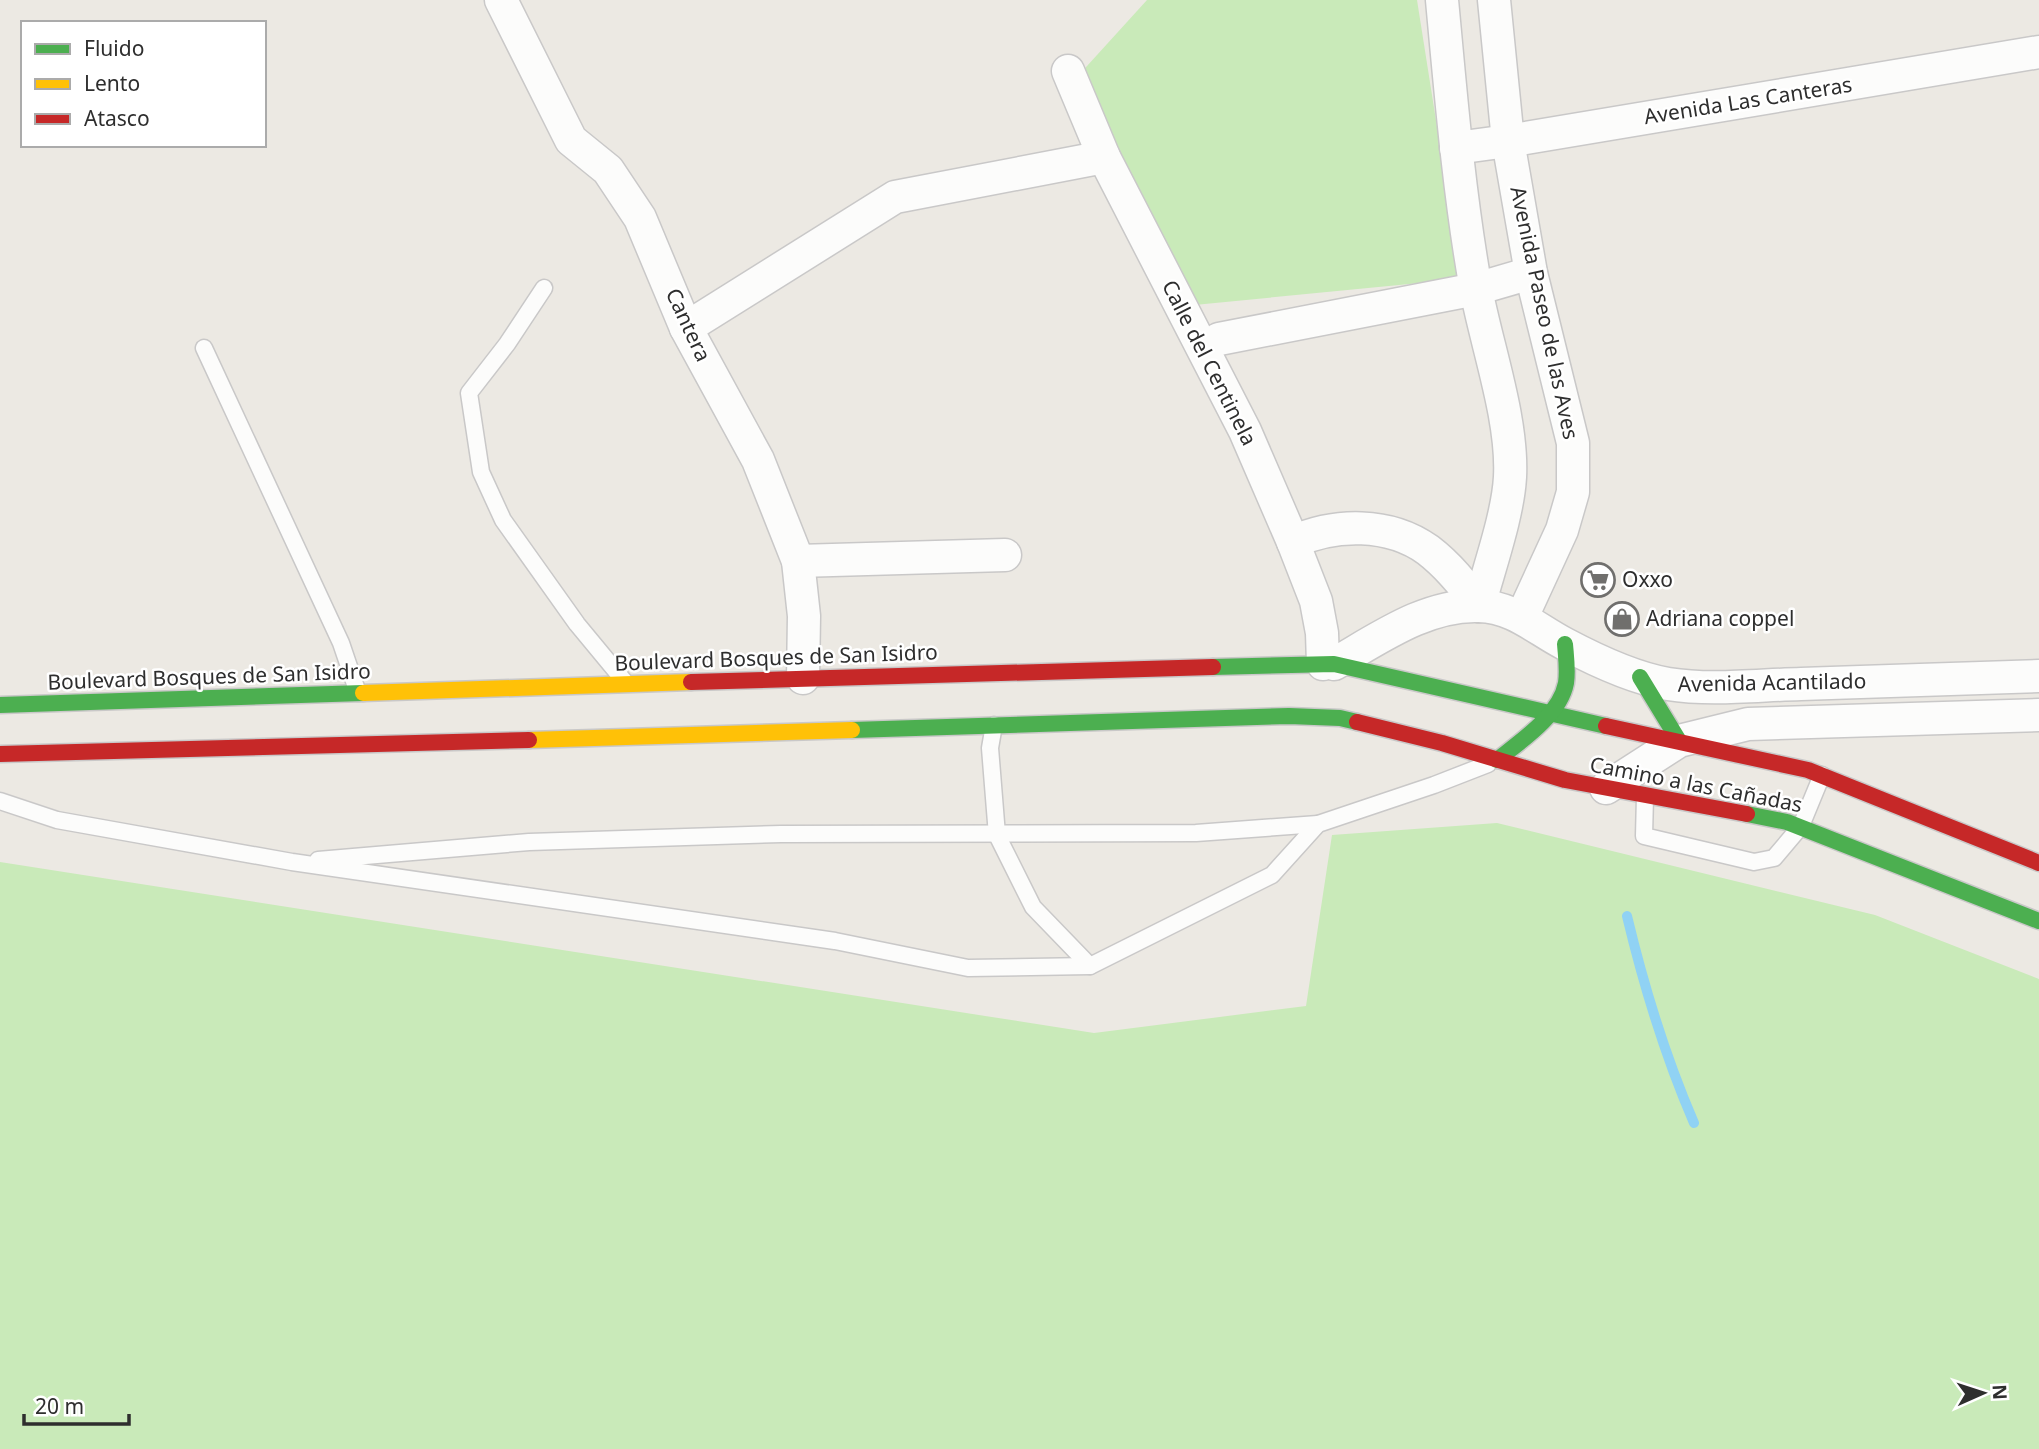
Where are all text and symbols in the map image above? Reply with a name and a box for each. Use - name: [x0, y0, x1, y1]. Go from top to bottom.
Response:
- legend: [21, 21, 266, 147]
- text: Fluido: [84, 34, 144, 62]
- text: Lento: [84, 69, 140, 97]
- street label: Avenida Las Canteras: [1642, 70, 1854, 130]
- text: Atasco: [84, 104, 150, 132]
- street label: Avenida Paseo de las Aves: [1504, 184, 1585, 442]
- street label: Calle del Centinela: [1156, 275, 1264, 450]
- street label: Cantera: [660, 284, 718, 366]
- supermarket icon: Oxxo: [1579, 561, 1617, 599]
- place label: Oxxo: [1622, 565, 1673, 593]
- shop icon: Adriana coppel: [1603, 600, 1641, 638]
- place label: Adriana coppel: [1646, 604, 1794, 632]
- street label: Boulevard Bosques de San Isidro: [614, 637, 938, 677]
- street label: Boulevard Bosques de San Isidro: [47, 656, 371, 696]
- street label: Avenida Acantilado: [1677, 666, 1866, 698]
- street label: Camino a las Cañadas: [1588, 750, 1805, 818]
- north arrow: [1948, 1358, 2018, 1428]
- scale bar: [24, 1382, 130, 1426]
- text: N: [1987, 1384, 2013, 1401]
- text: 20 m: [35, 1392, 84, 1420]

